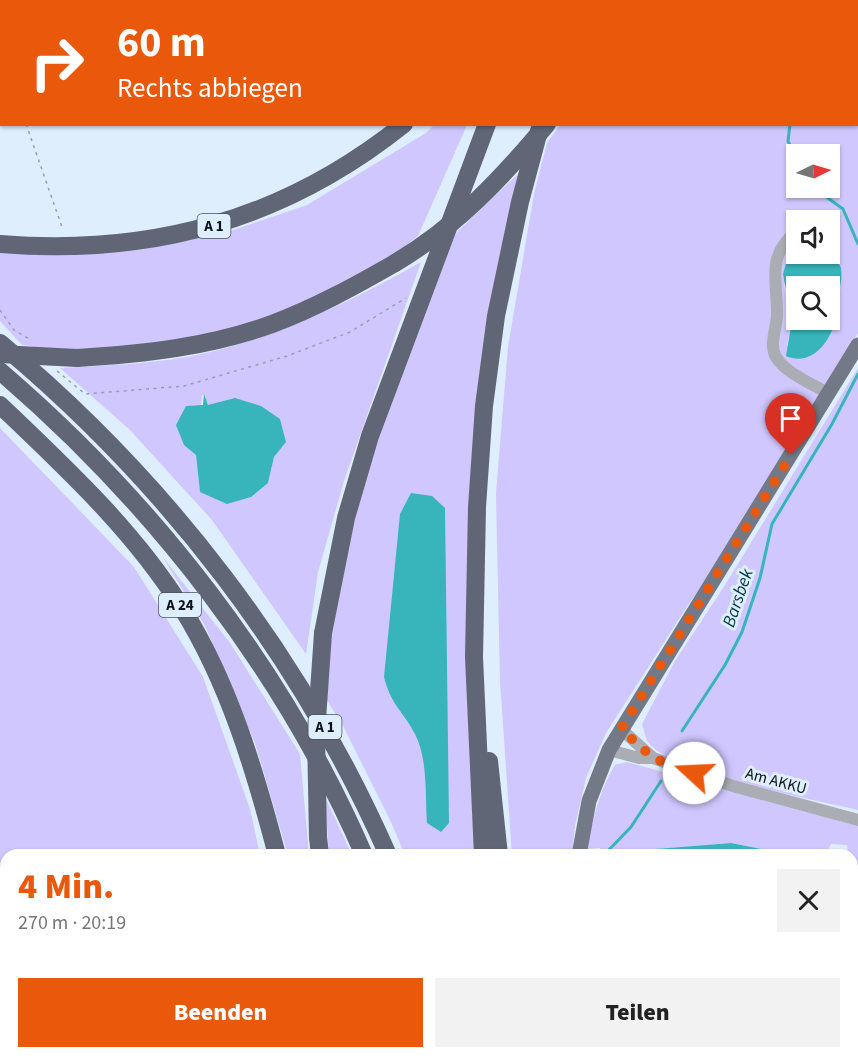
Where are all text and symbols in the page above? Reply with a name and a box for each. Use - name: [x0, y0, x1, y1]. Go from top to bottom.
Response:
- text: 60 m: [117, 13, 206, 73]
- icon: right: [18, 24, 96, 102]
- text: Rechts abbiegen: [117, 69, 303, 108]
- north arrow: [786, 144, 840, 198]
- map controls: [786, 144, 840, 330]
- button: sound: [786, 210, 840, 264]
- road number: A 1: [198, 214, 230, 238]
- button: search: [786, 276, 840, 330]
- pin: [765, 393, 816, 455]
- icon: arrive: [774, 402, 807, 435]
- water label: Barsbek: [716, 565, 760, 630]
- road number: A 24: [159, 593, 201, 617]
- road number: A 1: [308, 715, 342, 739]
- position arrow: [662, 741, 726, 805]
- street label: Am AKKU: [743, 762, 809, 800]
- text: 4 Min.: [18, 861, 114, 912]
- button: close: [777, 869, 840, 932]
- text: 270 m · 20:19: [18, 909, 126, 937]
- button: Beenden: [18, 978, 423, 1047]
- button: Teilen: [435, 978, 840, 1047]

